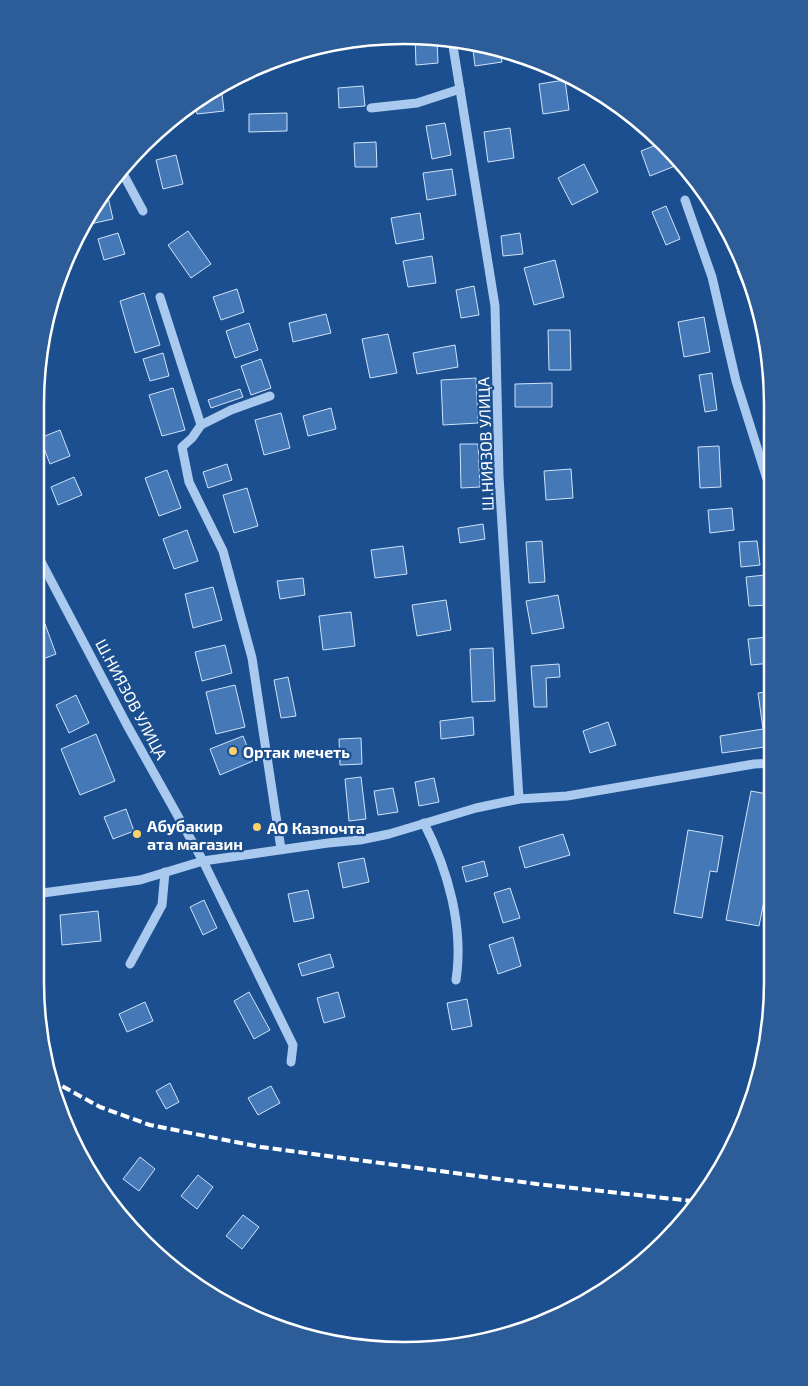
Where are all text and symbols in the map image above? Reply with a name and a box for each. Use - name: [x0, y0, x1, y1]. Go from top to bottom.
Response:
- street label: Ш.НИЯЗОВ УЛИЦА: [473, 377, 497, 511]
- street label: Ш.НИЯЗОВ УЛИЦА: [92, 635, 172, 763]
- place label: Ортак мечеть: [243, 742, 350, 761]
- marker: Ортак мечеть: [227, 745, 239, 757]
- place label: Абубакир ата магазин: [147, 816, 243, 853]
- place label: АО Казпочта: [267, 818, 365, 837]
- marker: АО Казпочта: [251, 821, 263, 833]
- marker: Абубакир ата магазин: [131, 828, 143, 840]

